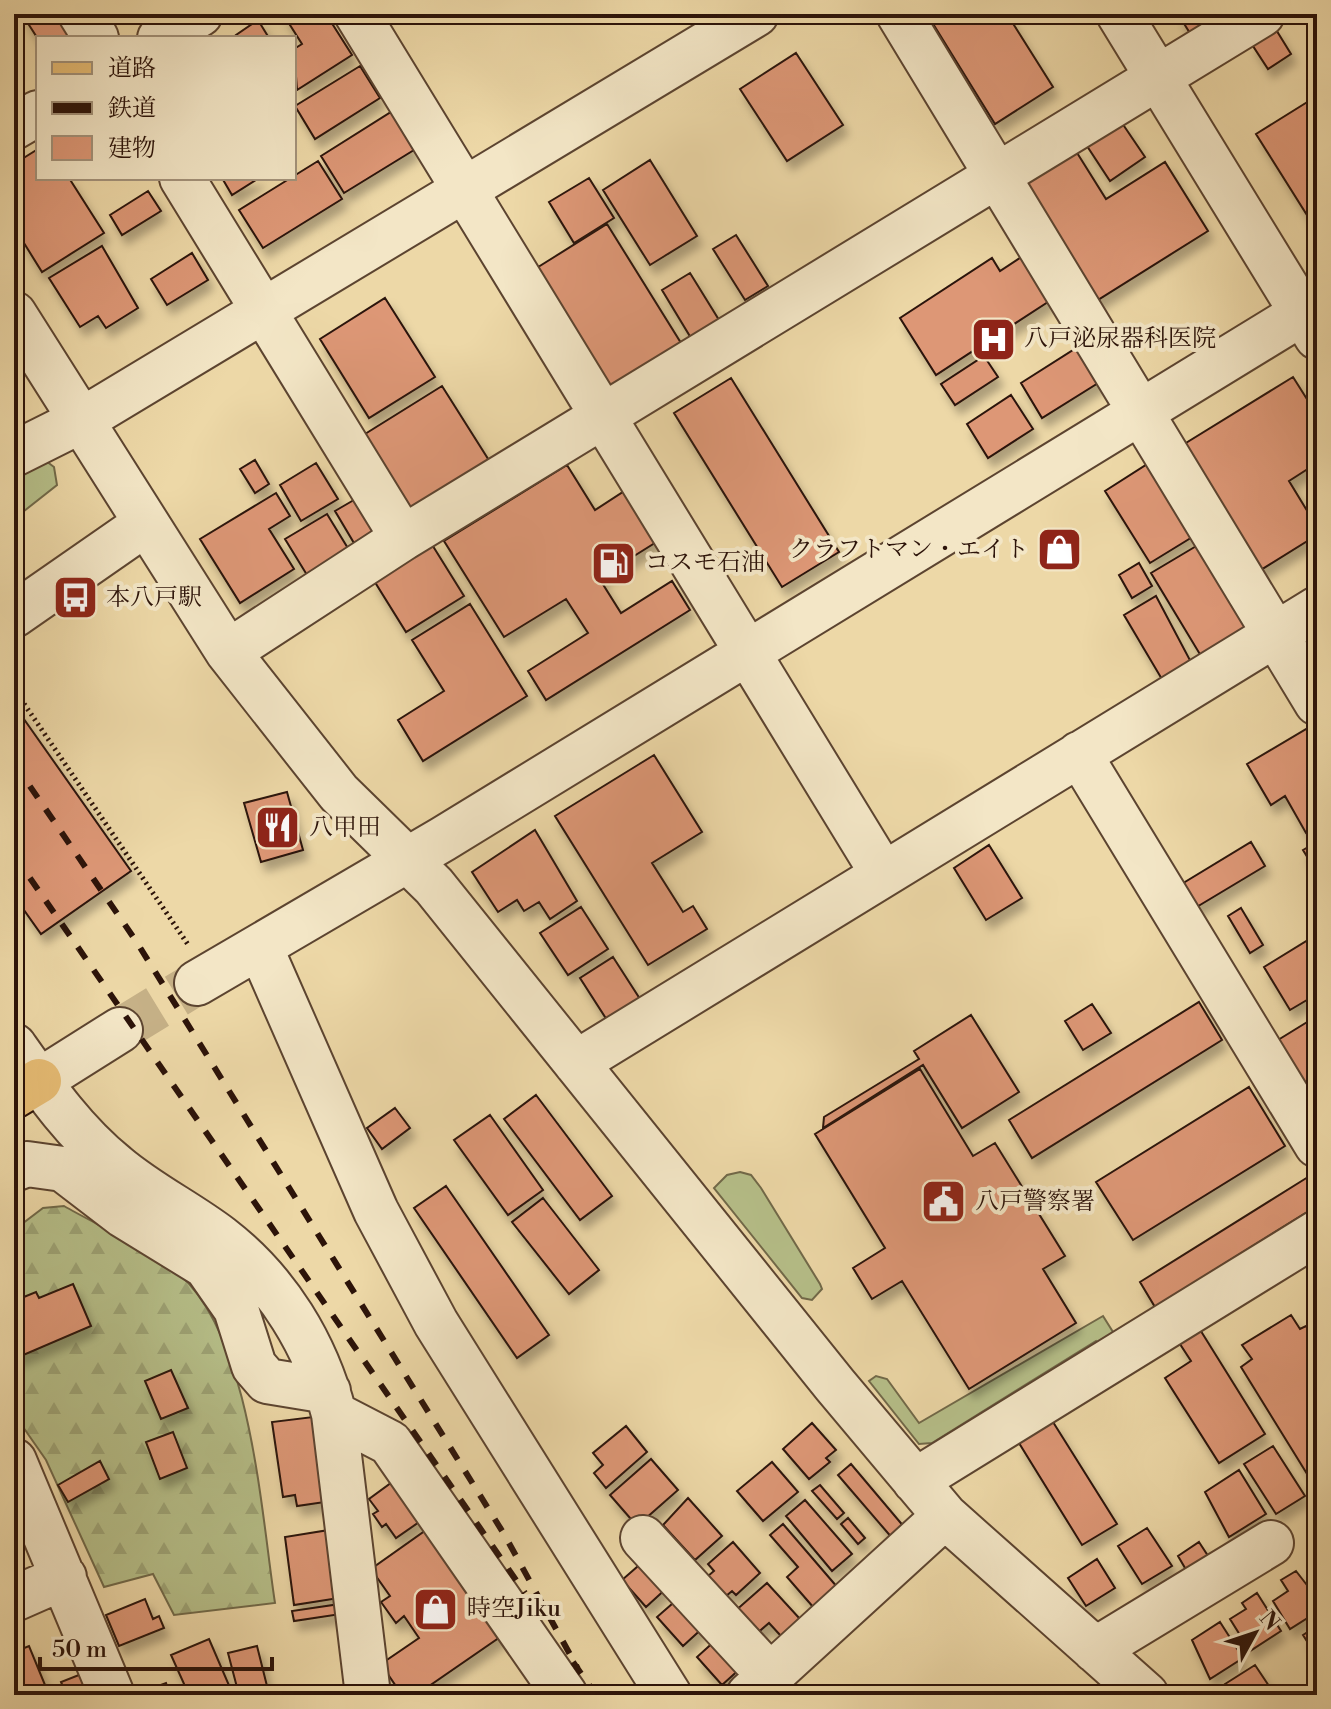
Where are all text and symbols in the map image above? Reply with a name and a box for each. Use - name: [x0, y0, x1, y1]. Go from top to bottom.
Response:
- legend: [36, 36, 296, 180]
- text: 道路: [108, 54, 156, 84]
- text: 鉄道: [108, 94, 156, 124]
- text: 建物: [108, 134, 156, 164]
- hospital icon: 八戸泌尿器科医院: [969, 315, 1017, 363]
- place label: 八戸泌尿器科医院: [1024, 324, 1216, 354]
- shop icon: クラフトマン・エイト: [1036, 526, 1084, 574]
- place label: クラフトマン・エイト: [789, 535, 1029, 565]
- fuel station icon: コスモ石油: [590, 539, 638, 587]
- place label: コスモ石油: [645, 548, 765, 578]
- bus stop icon: 本八戸駅: [51, 574, 99, 622]
- place label: 本八戸駅: [106, 583, 202, 613]
- restaurant icon: 八甲田: [254, 804, 302, 852]
- place label: 八甲田: [309, 813, 381, 843]
- public building icon: 八戸警察署: [920, 1178, 968, 1226]
- place label: 八戸警察署: [975, 1187, 1095, 1217]
- shop icon: 時空Jiku: [412, 1585, 460, 1633]
- north arrow: [1215, 1593, 1295, 1673]
- place label: 時空Jiku: [467, 1594, 561, 1624]
- text: N: [1253, 1606, 1285, 1637]
- scale bar: [40, 1621, 272, 1671]
- text: 50 m: [52, 1635, 107, 1665]

